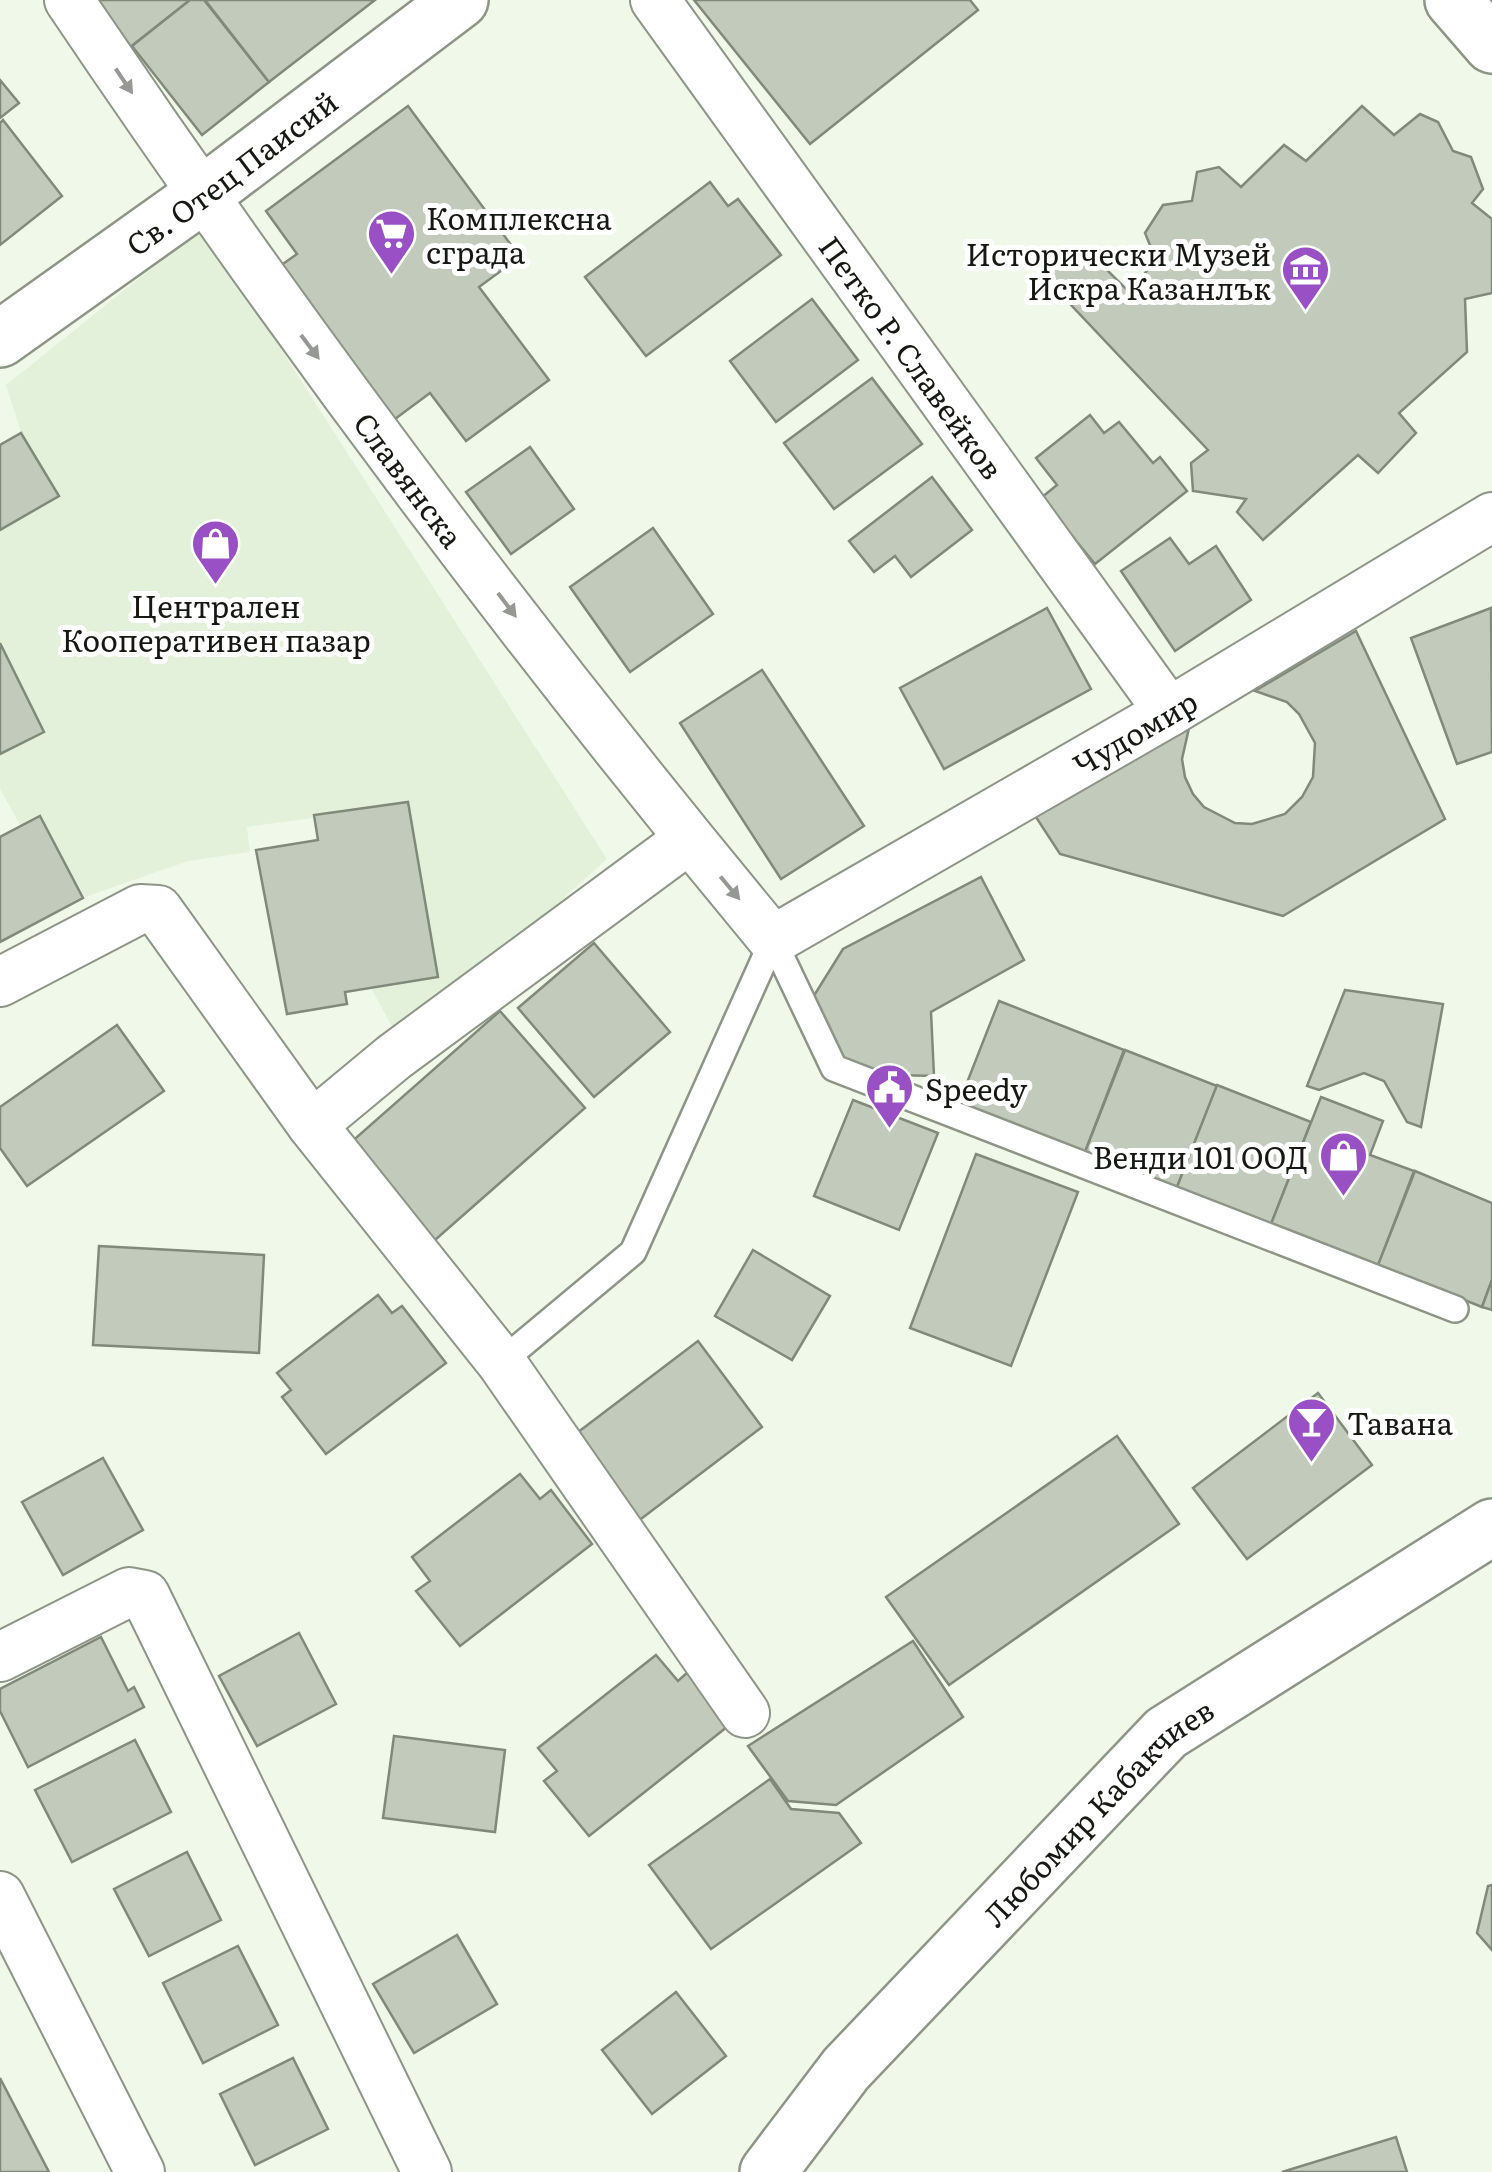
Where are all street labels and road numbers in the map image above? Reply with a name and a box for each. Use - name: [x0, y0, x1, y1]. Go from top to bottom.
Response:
- street label: Св. Отец Паисий: [116, 79, 346, 265]
- street label: Петко Р. Славейков: [810, 226, 1015, 487]
- street label: Славянска: [344, 402, 475, 557]
- street label: Чудомир: [1064, 678, 1205, 785]
- street label: Любомир Кабакчиев: [972, 1687, 1222, 1935]

